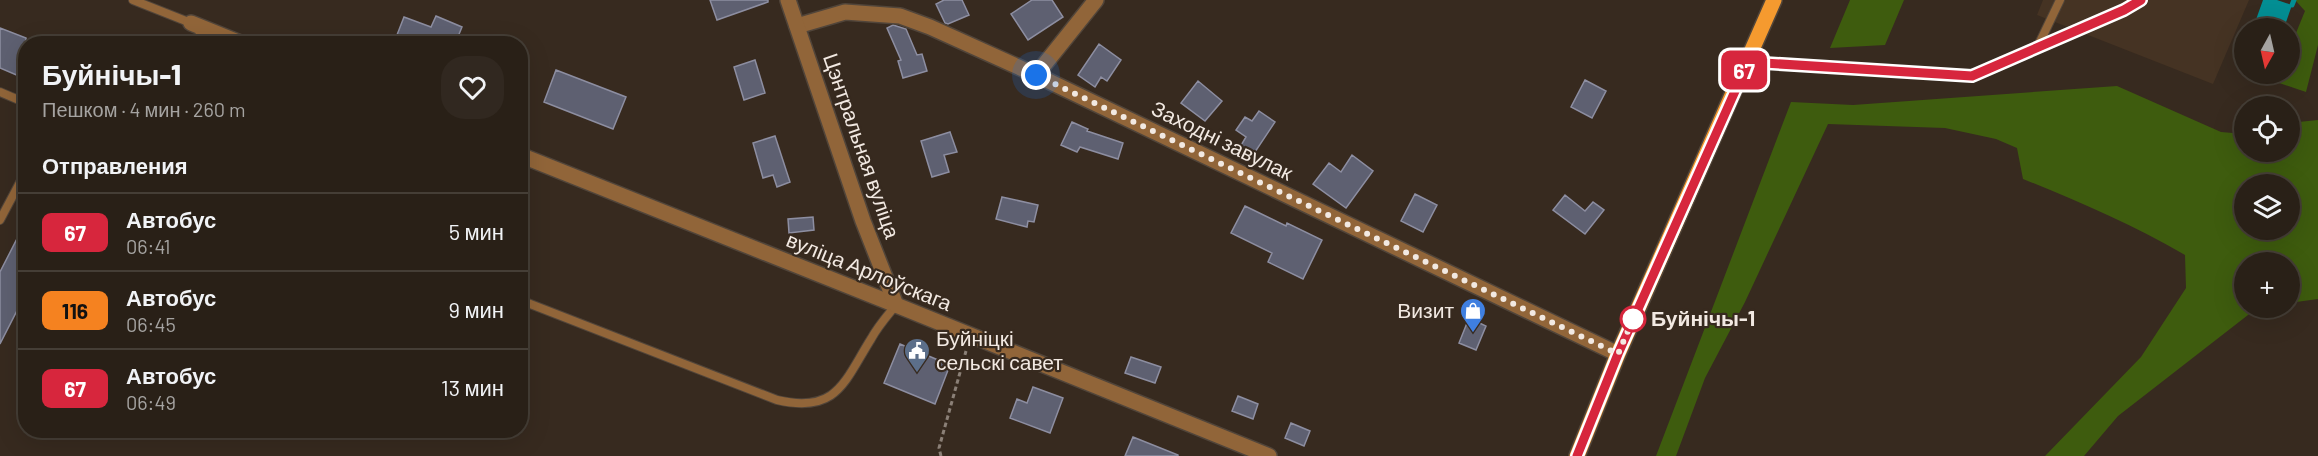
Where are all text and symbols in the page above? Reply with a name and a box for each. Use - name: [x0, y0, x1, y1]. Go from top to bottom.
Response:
- north arrow: [2234, 18, 2300, 84]
- map controls: [2234, 18, 2300, 318]
- street label: Цэнтральная вуліца: [819, 50, 906, 242]
- line badge: 67: [1717, 50, 1771, 90]
- button: heart: [441, 56, 504, 119]
- text: Буйнічы-1: [42, 57, 181, 91]
- text: 67: [1733, 58, 1755, 83]
- your location: [1021, 60, 1051, 90]
- street label: Заходні завулак: [1148, 95, 1298, 185]
- button: locate: [2234, 96, 2300, 162]
- text: Пешком · 4 мин · 260 m: [42, 97, 246, 121]
- text: Отправления: [42, 152, 188, 178]
- button: layers: [2234, 174, 2300, 240]
- text: Автобус: [126, 206, 216, 232]
- text: 5 мин: [449, 218, 504, 244]
- text: 67: [64, 220, 86, 245]
- street label: вуліца Арлоўскага: [783, 226, 956, 315]
- text: 06:41: [126, 234, 171, 258]
- button: +: [2234, 252, 2300, 318]
- text: Автобус: [126, 284, 216, 310]
- text: 9 мин: [449, 296, 504, 322]
- shop icon: Визит: [1458, 296, 1488, 334]
- place label: Визит: [1397, 297, 1454, 322]
- text: 116: [62, 298, 88, 323]
- place label: Буйнічы-1: [1651, 305, 1755, 330]
- marker: Буйнічы-1: [1620, 306, 1646, 332]
- text: 06:45: [126, 312, 176, 336]
- place label: Буйніцкі сельскі савет: [936, 325, 1063, 374]
- public building icon: Буйніцкі сельскі савет: [902, 336, 932, 374]
- text: Автобус: [126, 362, 216, 388]
- text: 13 мин: [441, 374, 504, 400]
- text: 67: [64, 376, 86, 401]
- text: 06:49: [126, 390, 176, 414]

